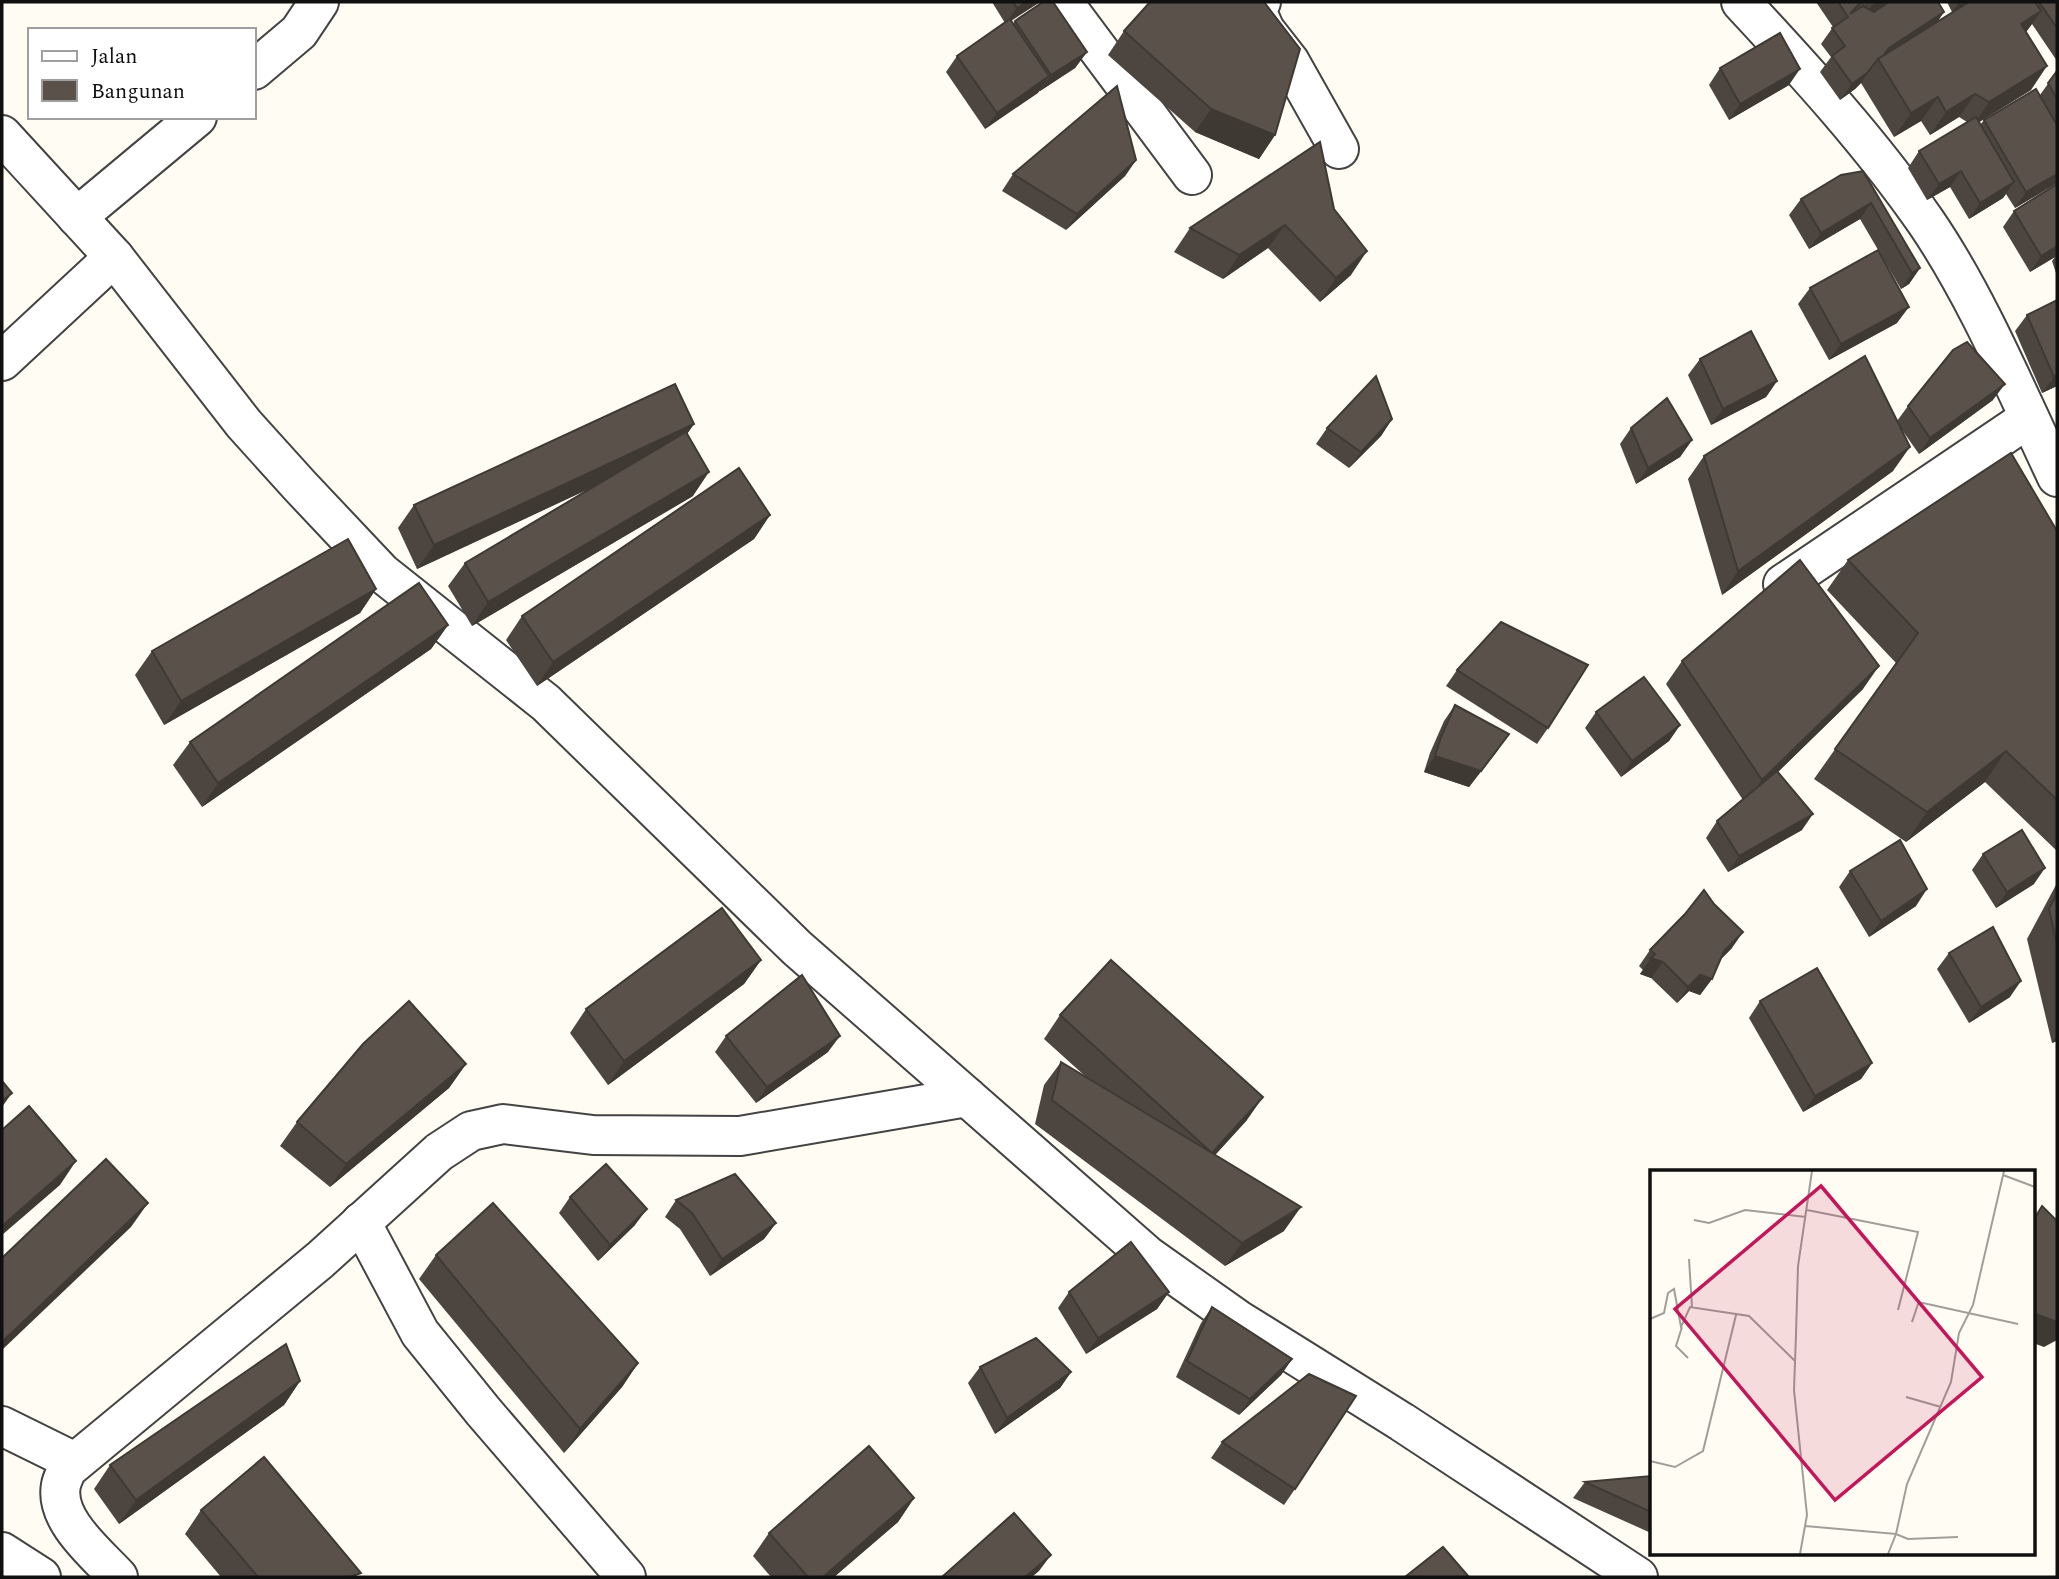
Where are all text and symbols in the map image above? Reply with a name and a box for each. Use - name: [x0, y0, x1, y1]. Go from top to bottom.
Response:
- legend: [28, 28, 256, 119]
- text: Jalan: [91, 41, 137, 73]
- text: Bangunan: [91, 76, 185, 108]
- inset map: [1650, 1170, 2035, 1554]

